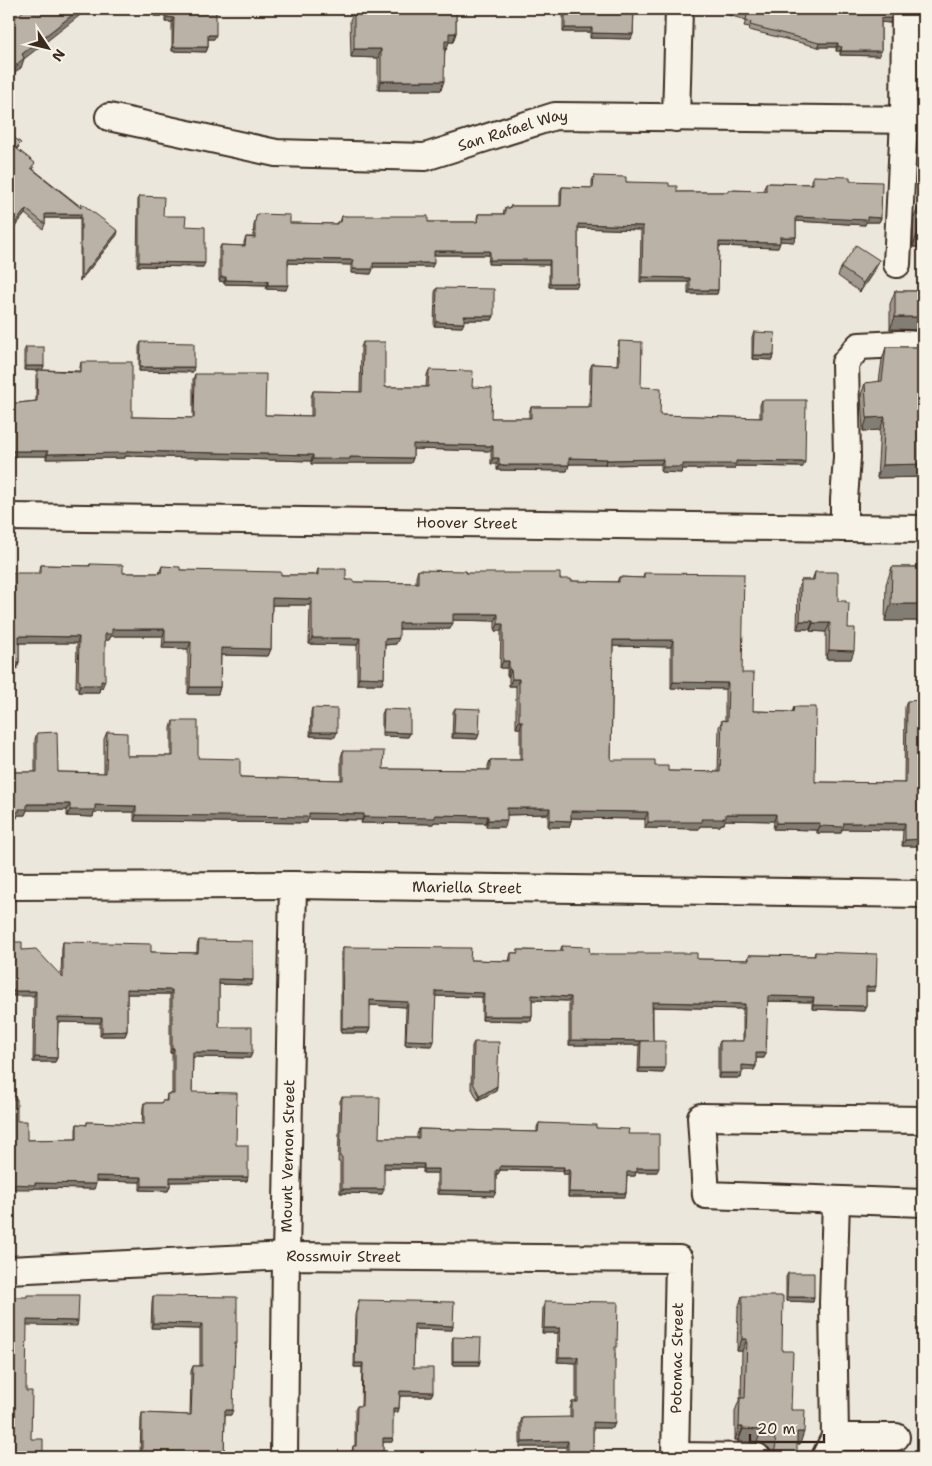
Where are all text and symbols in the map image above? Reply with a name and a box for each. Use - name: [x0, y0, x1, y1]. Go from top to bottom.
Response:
- north arrow: [22, 22, 72, 72]
- text: N: [48, 46, 69, 65]
- street label: San Rafael Way: [455, 105, 568, 156]
- street label: Hoover Street: [416, 512, 518, 534]
- street label: Mariella Street: [412, 877, 522, 898]
- street label: Mount Vernon Street: [276, 1079, 299, 1233]
- street label: Rossmuir Street: [286, 1246, 401, 1267]
- street label: Potomac Street: [666, 1302, 688, 1414]
- scale bar: [750, 1411, 823, 1443]
- text: 20 m: [757, 1419, 796, 1439]

